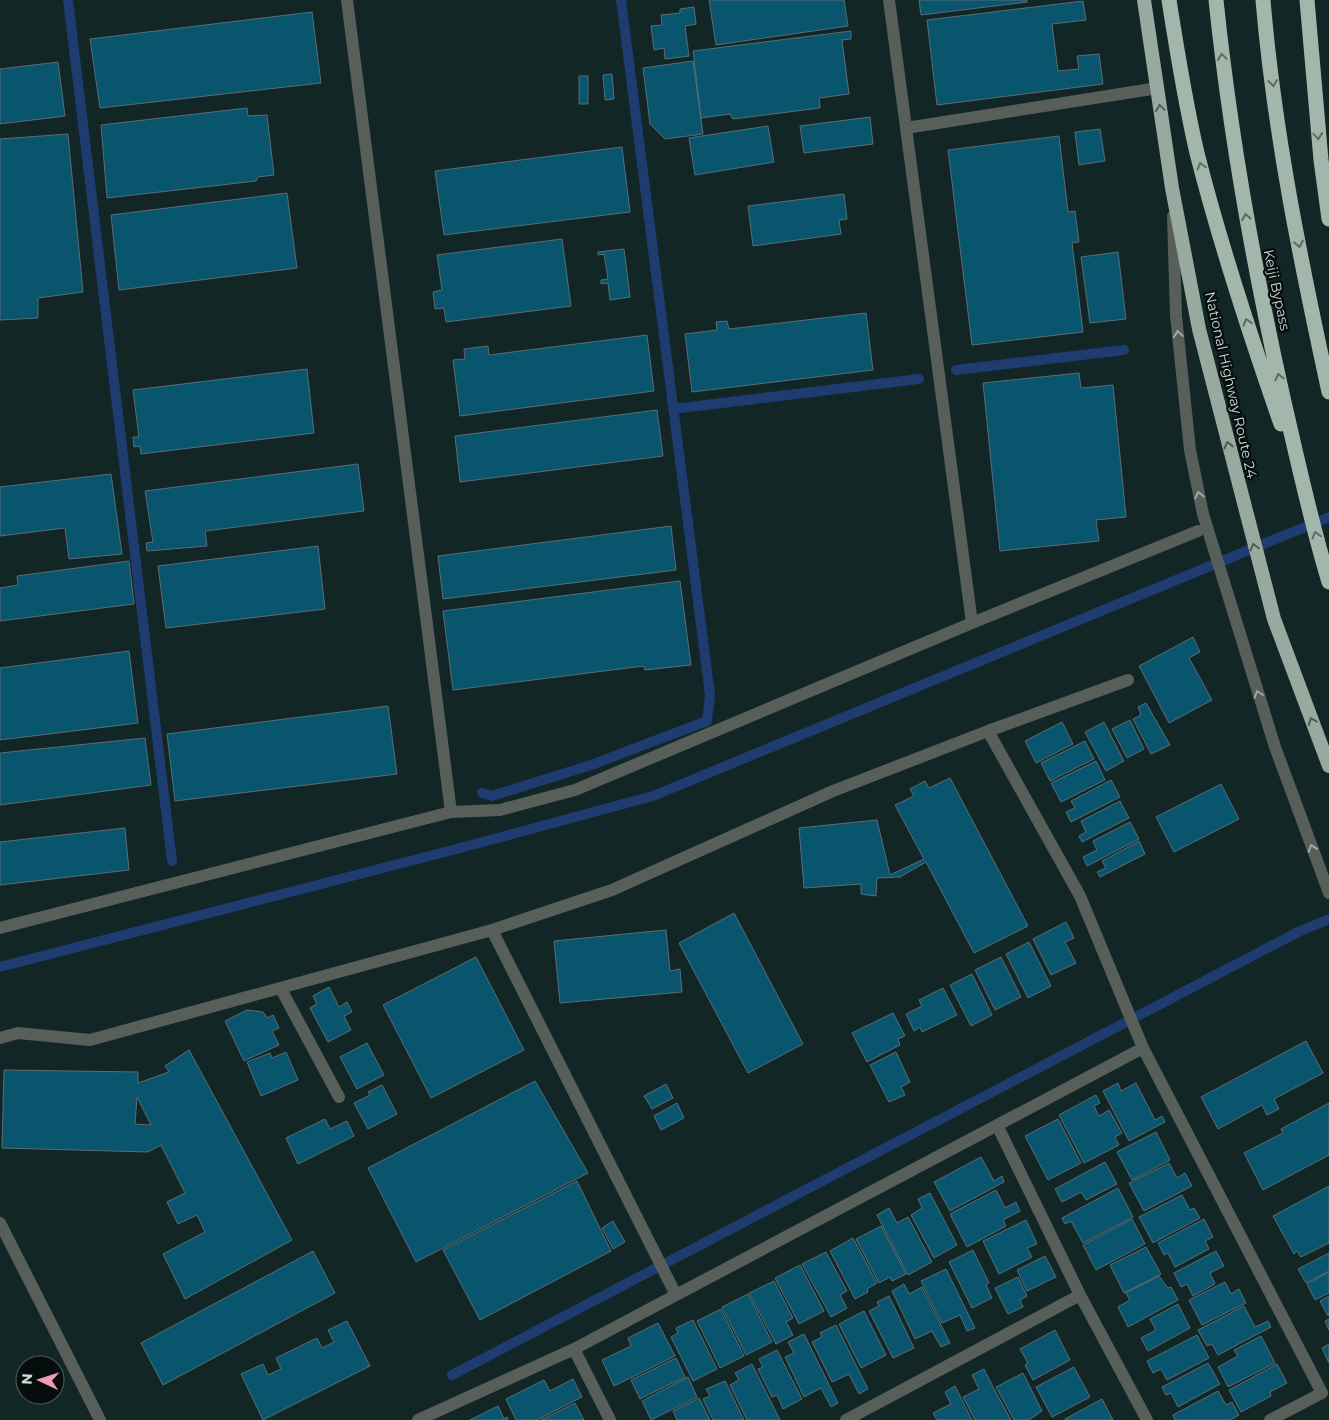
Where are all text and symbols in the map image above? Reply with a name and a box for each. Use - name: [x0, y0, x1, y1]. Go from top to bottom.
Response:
- one-way arrow: [1217, 52, 1228, 60]
- one-way arrow: [1267, 79, 1278, 87]
- one-way arrow: [1156, 104, 1166, 113]
- one-way arrow: [1313, 132, 1324, 140]
- one-way arrow: [1196, 162, 1207, 171]
- one-way arrow: [1242, 213, 1252, 222]
- one-way arrow: [1293, 239, 1303, 248]
- street label: Keiji Bypass: [1260, 248, 1294, 332]
- street label: National Highway Route 24: [1201, 290, 1261, 481]
- one-way arrow: [1243, 318, 1253, 327]
- one-way arrow: [1173, 329, 1184, 337]
- one-way arrow: [1274, 372, 1284, 381]
- one-way arrow: [1223, 442, 1233, 450]
- one-way arrow: [1194, 490, 1205, 499]
- one-way arrow: [1311, 530, 1322, 539]
- one-way arrow: [1250, 544, 1260, 552]
- one-way arrow: [1254, 691, 1264, 699]
- one-way arrow: [1308, 717, 1318, 726]
- one-way arrow: [1308, 844, 1318, 852]
- north arrow: [15, 1355, 65, 1405]
- text: N: [18, 1373, 36, 1385]

